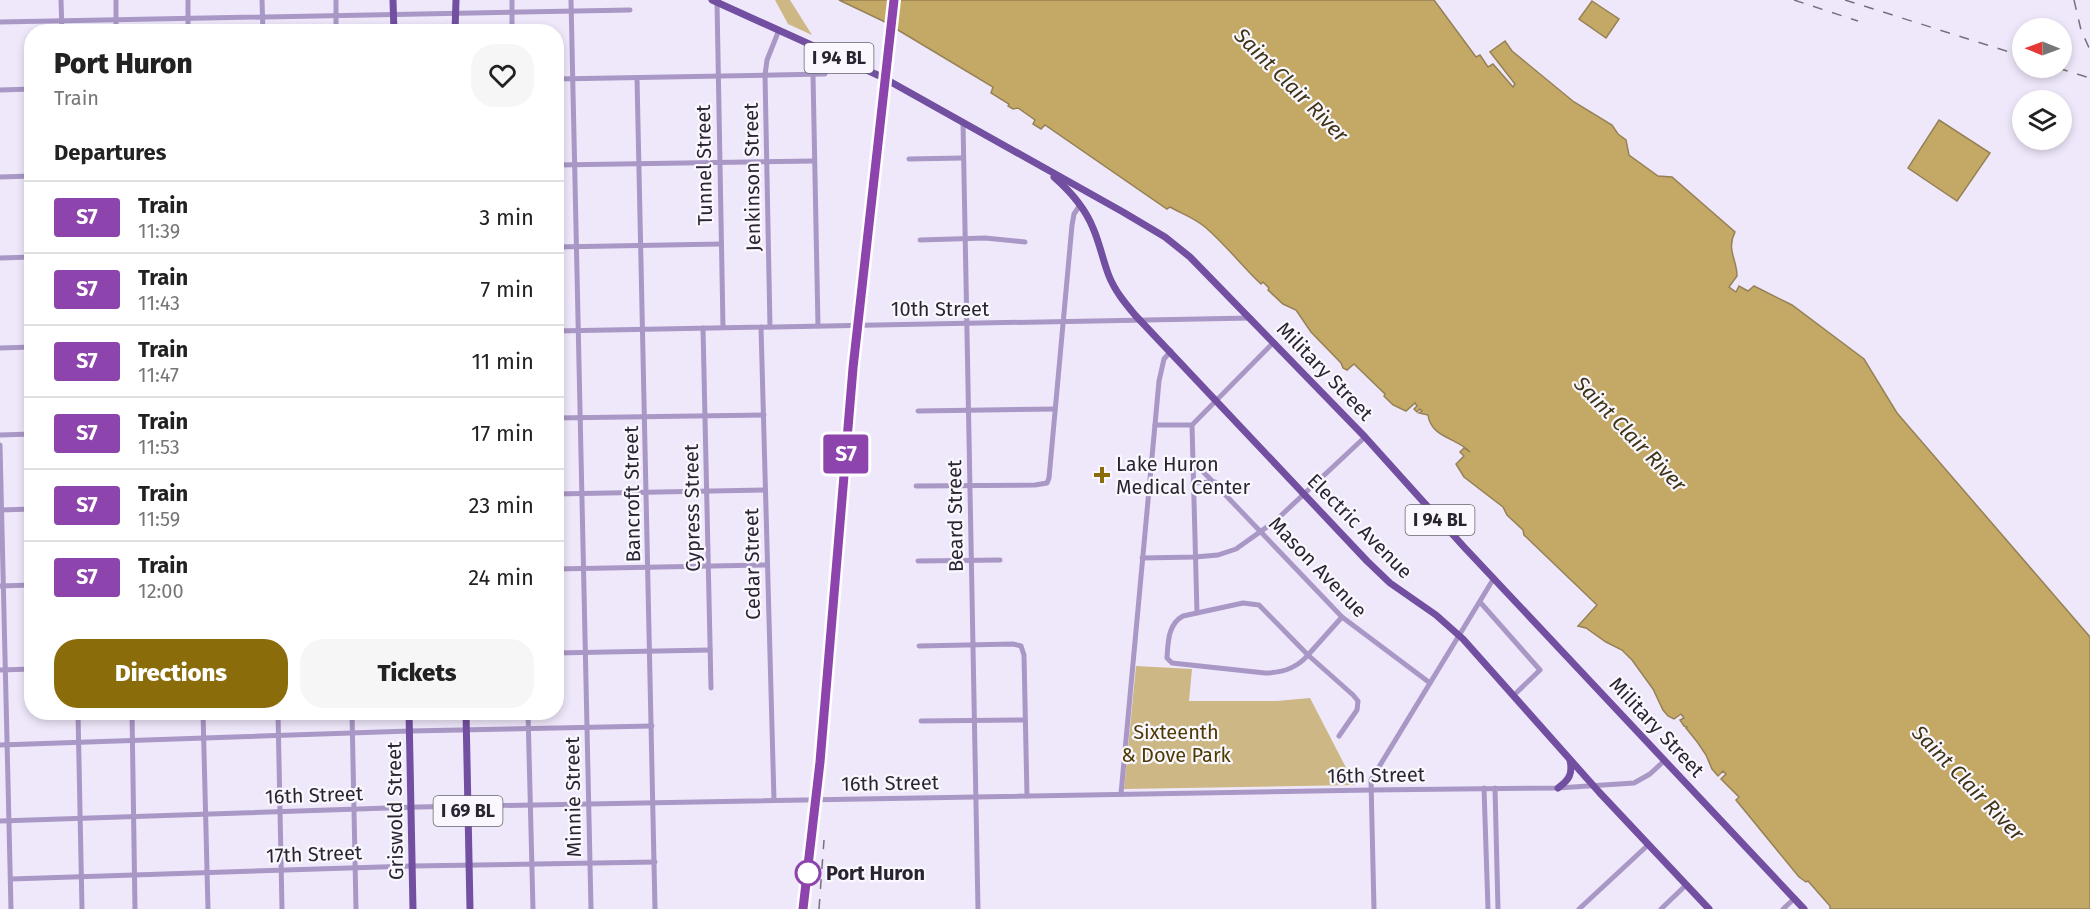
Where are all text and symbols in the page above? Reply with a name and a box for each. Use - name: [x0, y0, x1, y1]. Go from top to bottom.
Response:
- north arrow: [2012, 18, 2072, 78]
- map controls: [2012, 18, 2072, 150]
- water label: Saint Clair River: [1228, 22, 1354, 148]
- road number: I 94 BL: [804, 43, 874, 73]
- button: heart: [471, 44, 534, 107]
- text: Port Huron: [54, 47, 193, 80]
- text: Train: [54, 86, 99, 110]
- button: layers: [2012, 90, 2072, 150]
- street label: Jenkinson Street: [739, 102, 765, 252]
- street label: Tunnel Street: [691, 104, 717, 226]
- text: Departures: [54, 139, 166, 166]
- text: Train: [138, 192, 188, 219]
- text: S7: [76, 204, 98, 230]
- text: 3 min: [479, 204, 534, 231]
- text: 11:39: [138, 219, 180, 243]
- text: Train: [138, 264, 188, 291]
- text: S7: [76, 276, 98, 302]
- text: 7 min: [480, 276, 534, 303]
- text: 11:43: [138, 291, 180, 315]
- street label: 10th Street: [891, 297, 990, 321]
- street label: Military Street: [1272, 317, 1379, 426]
- text: Train: [138, 336, 188, 363]
- text: S7: [76, 348, 98, 374]
- text: 11 min: [471, 348, 534, 375]
- text: 11:47: [138, 363, 179, 387]
- water label: Saint Clair River: [1568, 370, 1692, 498]
- text: Train: [138, 408, 188, 435]
- text: S7: [76, 420, 98, 446]
- text: 17 min: [471, 420, 534, 447]
- street label: Bancroft Street: [619, 425, 645, 563]
- line badge: S7: [819, 434, 873, 474]
- text: 11:53: [138, 435, 180, 459]
- text: S7: [835, 441, 857, 467]
- street label: Cypress Street: [679, 443, 705, 572]
- place label: Lake Huron Medical Center: [1116, 452, 1250, 499]
- street label: Beard Street: [942, 459, 968, 572]
- marker: Lake Huron Medical Center: [1093, 466, 1111, 484]
- street label: Electric Avenue: [1303, 469, 1417, 583]
- text: Train: [138, 480, 188, 507]
- text: S7: [76, 492, 98, 518]
- text: 23 min: [468, 492, 534, 519]
- road number: I 94 BL: [1406, 505, 1474, 535]
- text: 11:59: [138, 507, 180, 531]
- street label: Cedar Street: [739, 507, 765, 620]
- street label: Mason Avenue: [1264, 512, 1372, 622]
- text: Train: [138, 552, 188, 579]
- text: S7: [76, 564, 98, 590]
- text: 24 min: [468, 564, 534, 591]
- text: 12:00: [138, 579, 184, 603]
- button: Directions: [54, 639, 288, 708]
- button: Tickets: [300, 639, 534, 708]
- street label: Military Street: [1605, 672, 1710, 782]
- water label: Saint Clair River: [1906, 719, 2030, 847]
- park label: Sixteenth & Dove Park: [1121, 720, 1232, 767]
- street label: Minnie Street: [560, 736, 586, 858]
- street label: Griswold Street: [382, 741, 408, 880]
- street label: 16th Street: [1327, 762, 1426, 788]
- street label: 16th Street: [841, 770, 940, 796]
- street label: 16th Street: [265, 781, 364, 809]
- road number: I 69 BL: [434, 796, 502, 826]
- street label: 17th Street: [266, 840, 363, 868]
- marker: Port Huron: [795, 860, 821, 886]
- place label: Port Huron: [826, 861, 925, 885]

